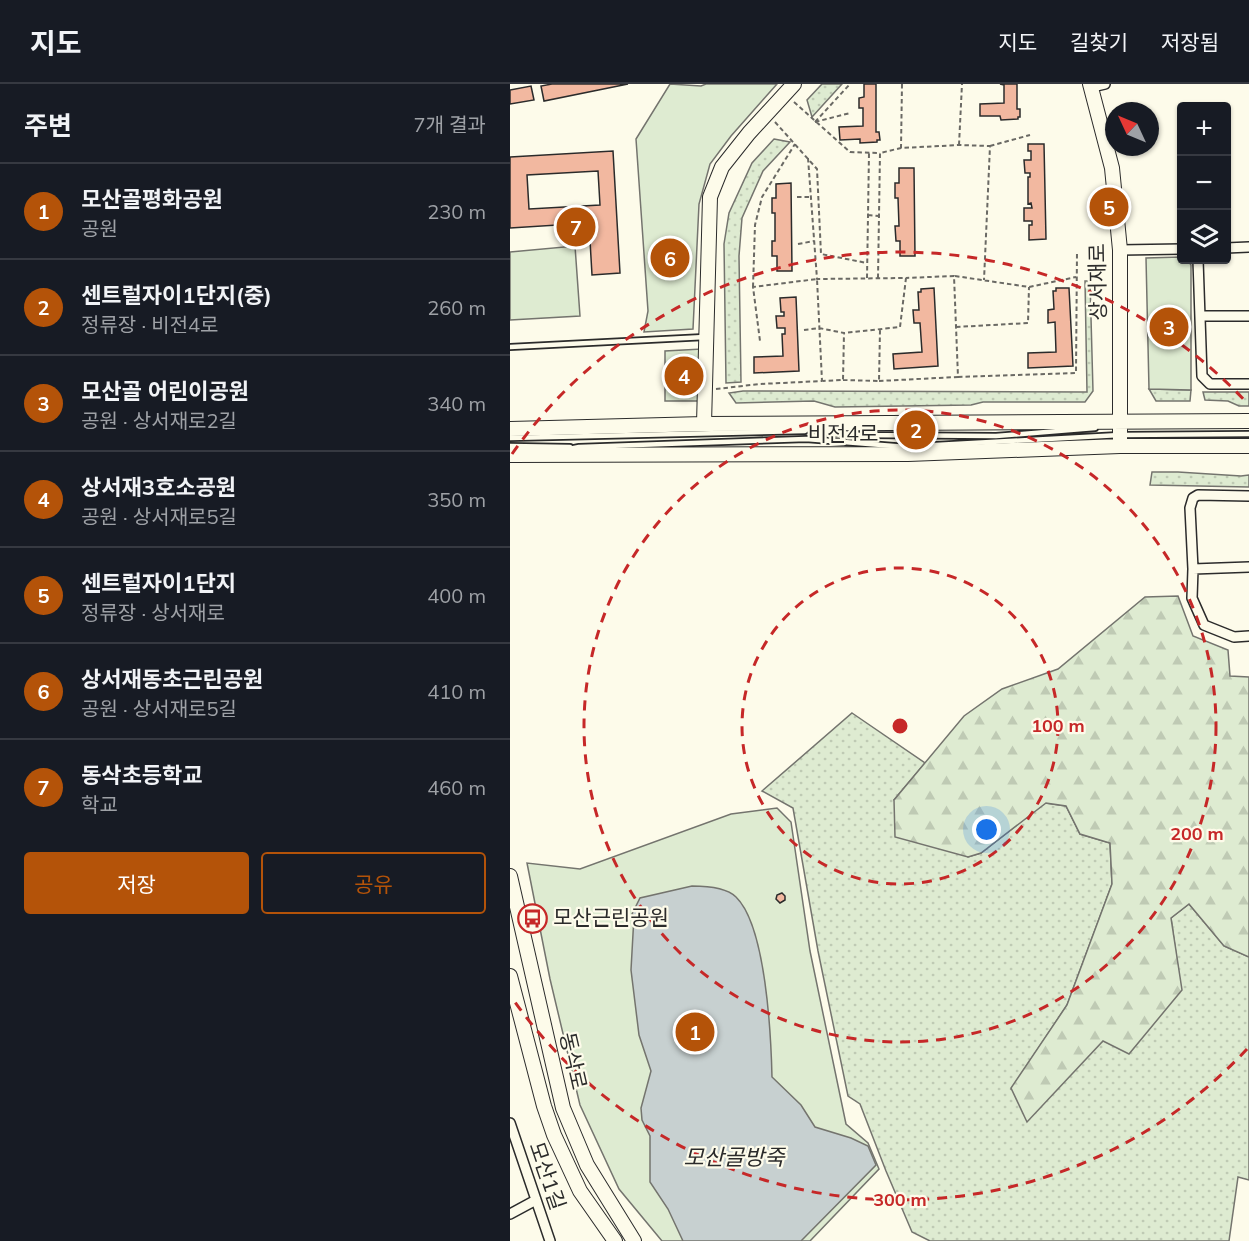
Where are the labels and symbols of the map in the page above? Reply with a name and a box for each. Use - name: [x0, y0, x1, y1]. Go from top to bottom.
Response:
- north arrow: [1105, 102, 1159, 156]
- pin: 5: [1090, 184, 1128, 230]
- pin: 7: [556, 204, 596, 250]
- pin: 6: [650, 236, 690, 280]
- street label: 상서재로: [1083, 243, 1111, 321]
- pin: 3: [1150, 304, 1188, 350]
- pin: 4: [664, 354, 704, 398]
- pin: 2: [896, 408, 936, 452]
- street label: 비전4로: [808, 420, 878, 446]
- text: 100 m: [1031, 714, 1085, 737]
- centre of rings: [890, 716, 910, 736]
- your location: [972, 815, 1001, 844]
- text: 200 m: [1170, 822, 1224, 845]
- bus stop icon: 모산근린공원: [516, 902, 548, 934]
- place label: 모산근린공원: [553, 904, 669, 930]
- pin: 1: [676, 1010, 714, 1054]
- street label: 동삭로: [555, 1030, 593, 1092]
- street label: 모산1길: [524, 1138, 572, 1213]
- water label: 모산골방죽: [683, 1143, 786, 1171]
- text: 300 m: [873, 1188, 927, 1211]

